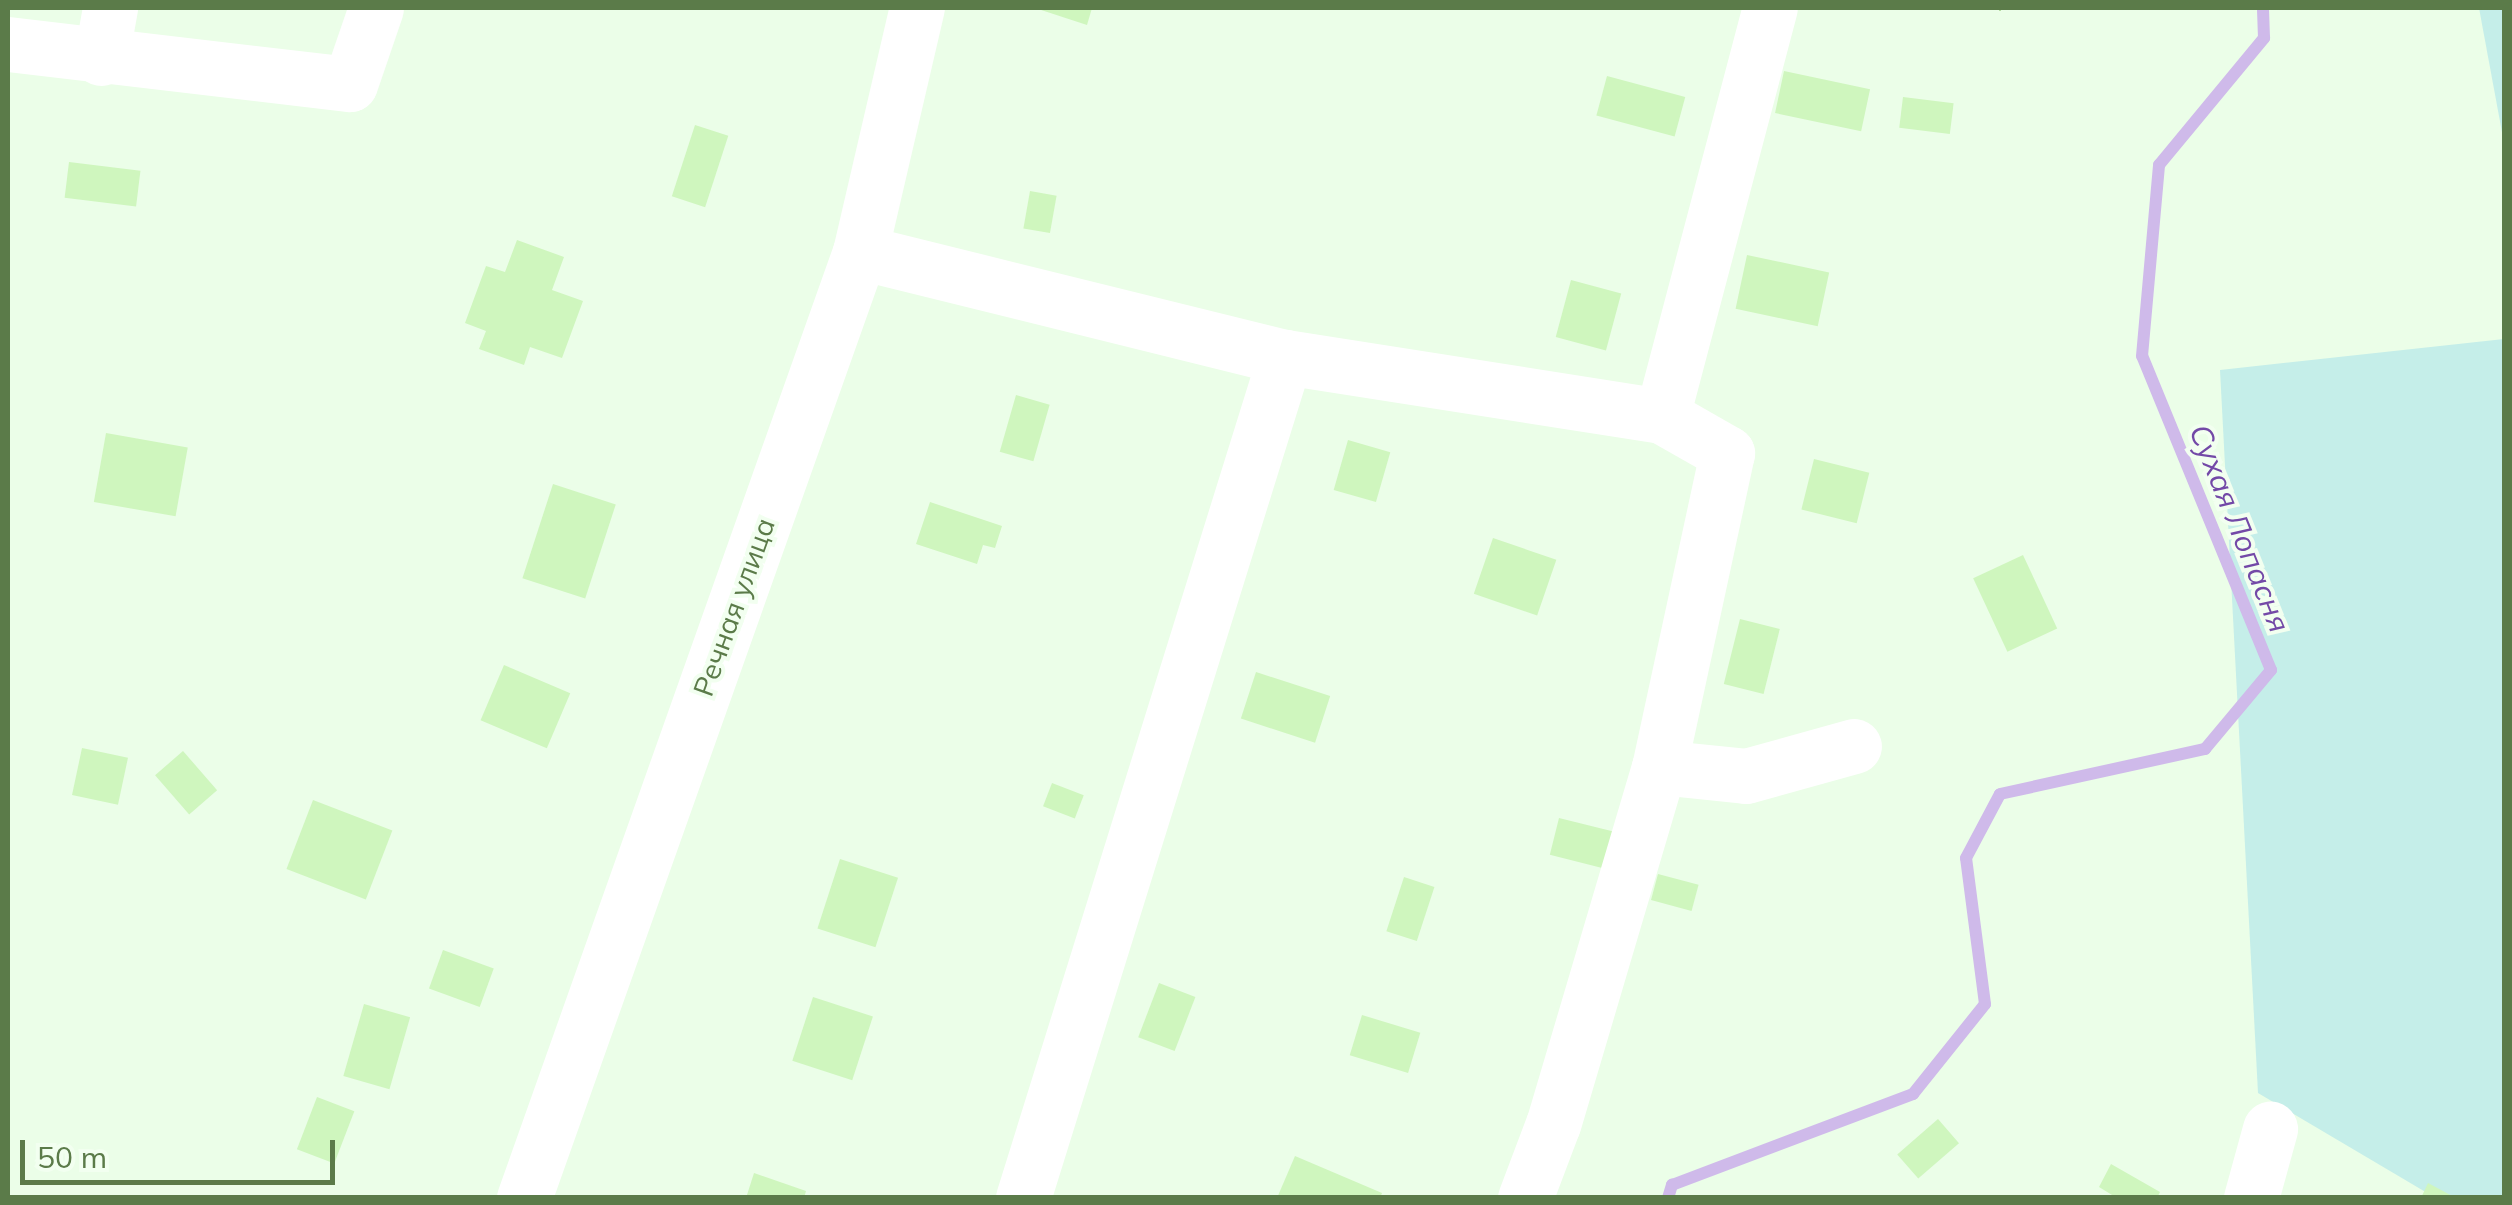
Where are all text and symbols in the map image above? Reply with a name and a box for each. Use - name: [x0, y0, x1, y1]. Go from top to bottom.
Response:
- water label: Сухая Лопасня: [2182, 419, 2298, 637]
- street label: Речная улица: [686, 513, 782, 701]
- scale bar: [25, 1120, 340, 1182]
- text: 50 m: [37, 1138, 107, 1176]

